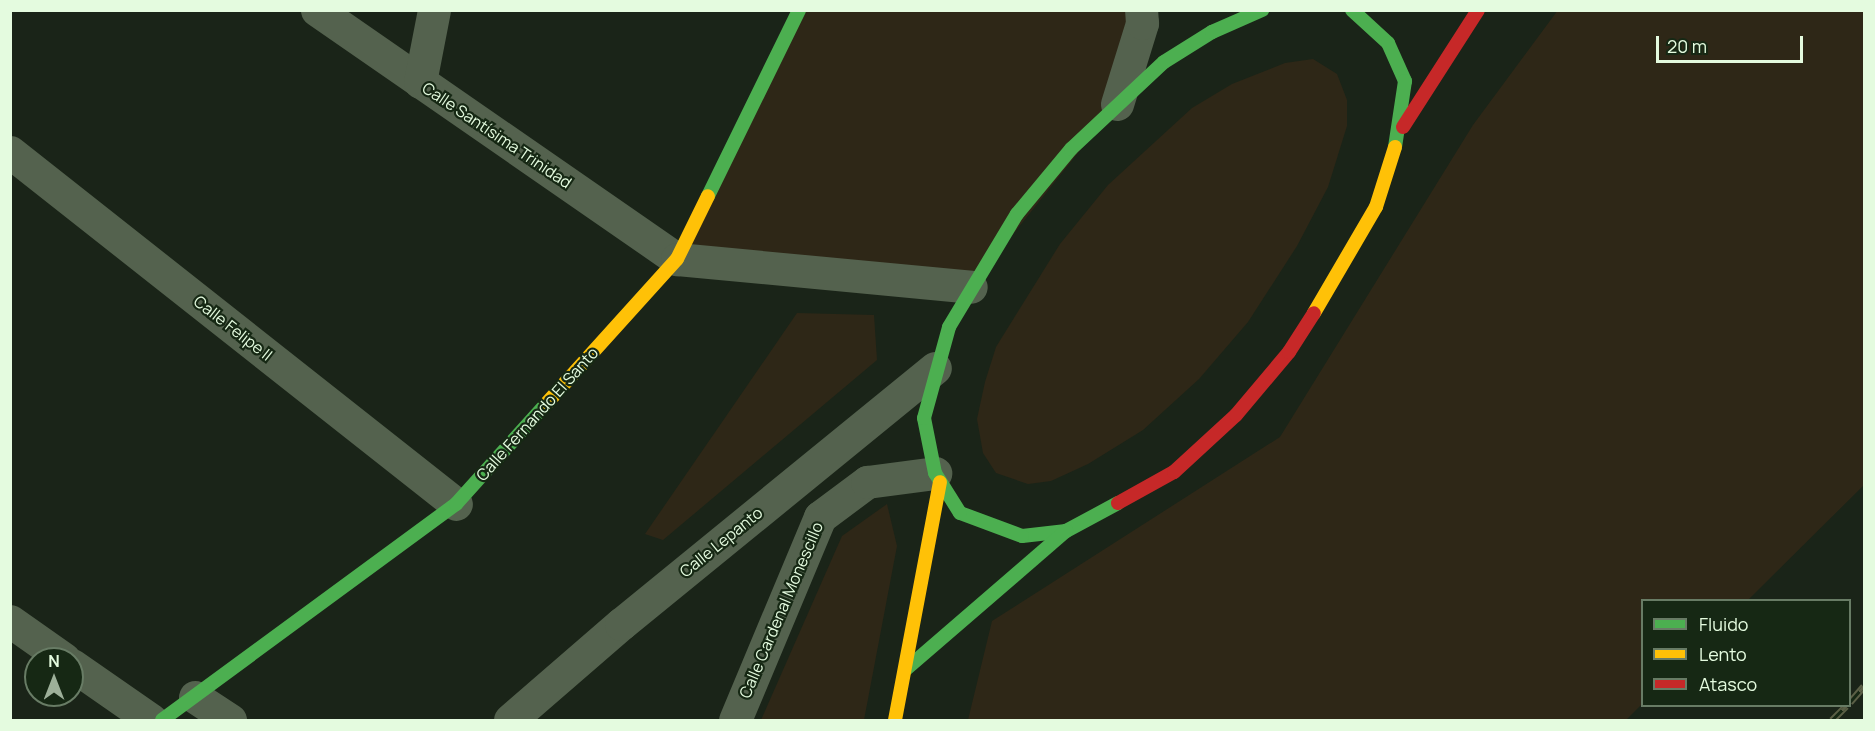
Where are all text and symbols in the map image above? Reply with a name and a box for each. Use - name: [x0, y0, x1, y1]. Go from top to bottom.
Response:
- scale bar: [1659, 24, 1806, 62]
- text: 20 m: [1667, 34, 1707, 58]
- street label: Calle Santísima Trinidad: [419, 78, 575, 192]
- street label: Calle Felipe II: [190, 291, 276, 365]
- street label: Calle Fernando El Santo: [472, 343, 602, 485]
- street label: Calle Lepanto: [676, 503, 766, 581]
- street label: Calle Cardenal Monescillo: [735, 519, 827, 701]
- legend: [1641, 599, 1851, 707]
- text: Fluido: [1699, 612, 1748, 636]
- text: Lento: [1699, 642, 1747, 666]
- north arrow: [24, 647, 84, 707]
- text: N: [48, 650, 60, 672]
- text: Atasco: [1699, 672, 1757, 696]

